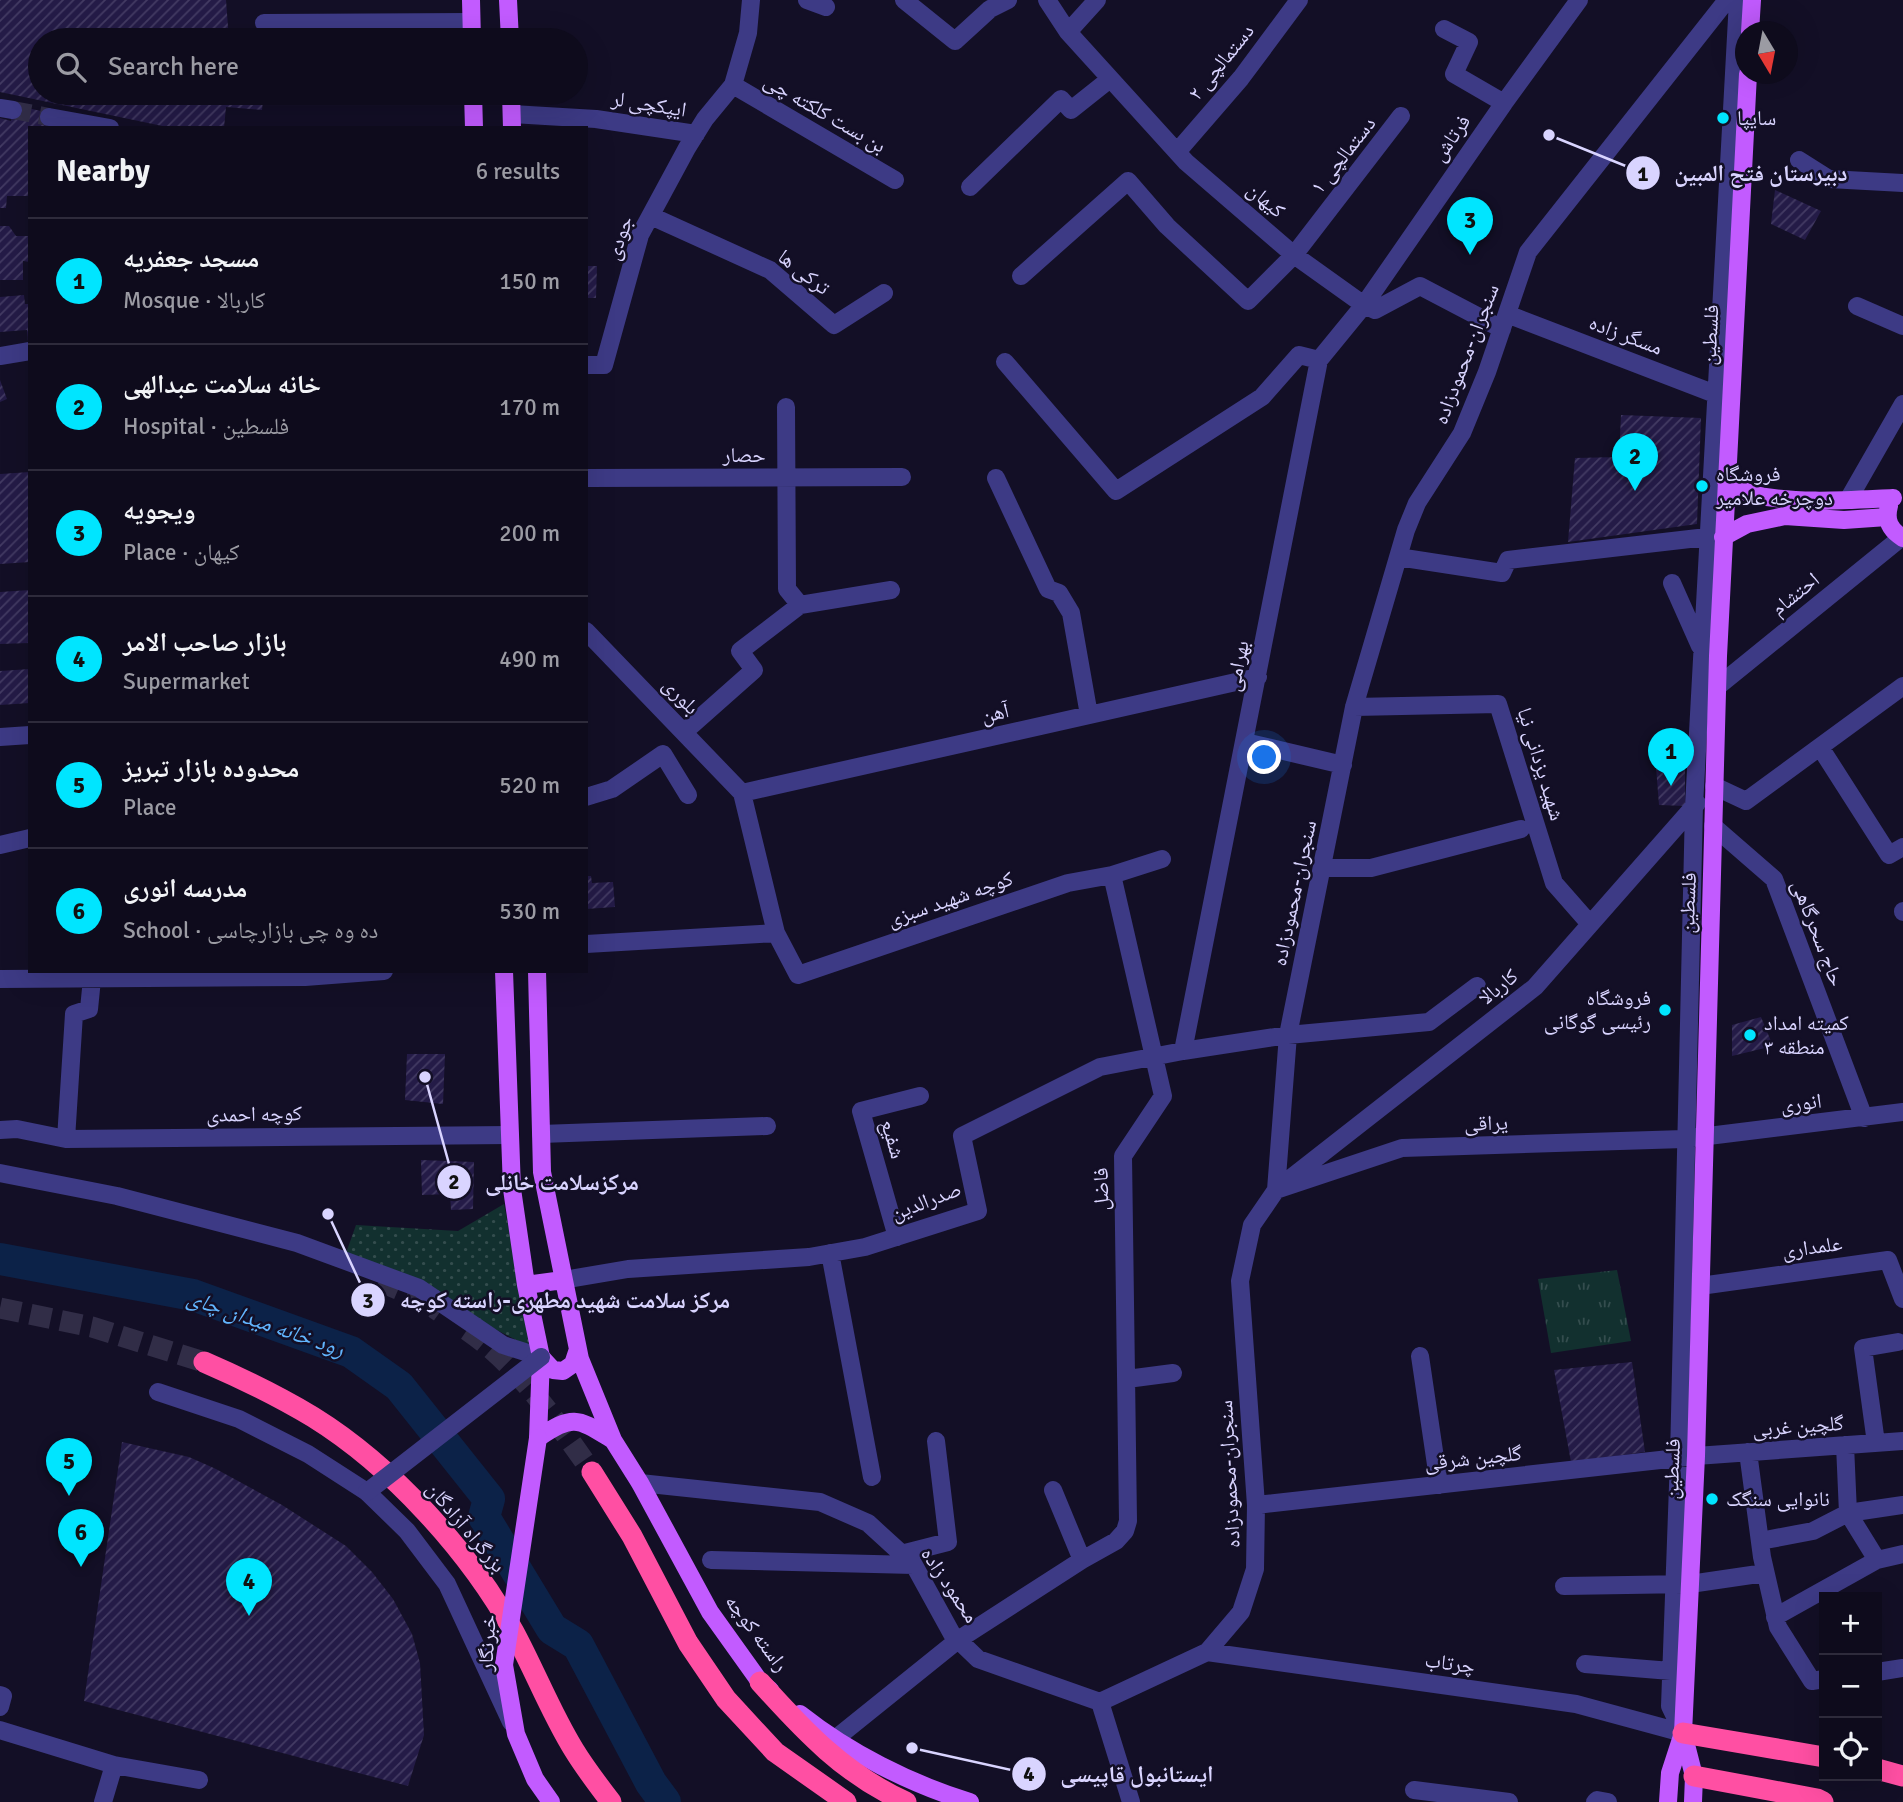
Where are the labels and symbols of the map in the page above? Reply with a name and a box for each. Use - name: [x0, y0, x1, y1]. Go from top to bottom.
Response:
- street label: دستمالچی ۲: [1182, 18, 1260, 106]
- north arrow: [1735, 21, 1798, 84]
- street label: بن بست کلکته چی: [759, 67, 891, 159]
- street label: ایپکچی لر: [609, 85, 688, 123]
- place label: سایپا: [1737, 105, 1776, 131]
- street label: فرتاش: [1426, 110, 1476, 166]
- marker: سایپا: [1715, 110, 1731, 126]
- street label: دستمالچی ۱: [1305, 111, 1381, 199]
- callout: دبیرستان فتح المبین: [1625, 151, 1862, 195]
- text: دبیرستان فتح المبین: [1674, 159, 1848, 188]
- text: 1: [1637, 161, 1649, 187]
- street label: کیهان: [1242, 176, 1291, 224]
- pin: 3: [1447, 197, 1493, 255]
- street label: جودی: [599, 212, 639, 264]
- street label: ترکی ها: [773, 243, 835, 301]
- street label: سنجران-محمودزاده: [1427, 280, 1505, 428]
- street label: فلسطین: [1695, 304, 1725, 366]
- street label: مسگر زاده: [1586, 309, 1666, 361]
- pin: 2: [1612, 433, 1658, 491]
- street label: حصار: [721, 442, 766, 468]
- place label: فروشگاه دوچرخه علامیر: [1715, 461, 1833, 511]
- marker: فروشگاه دوچرخه علامیر: [1694, 478, 1710, 494]
- street label: احتشام: [1765, 566, 1825, 622]
- street label: بهرامی: [1219, 638, 1255, 694]
- street label: بلوری: [657, 672, 705, 720]
- street label: آهن: [978, 697, 1012, 729]
- street label: شهید یزدانی نیا: [1511, 704, 1571, 824]
- pin: 1: [1648, 728, 1694, 786]
- your location: [1247, 740, 1281, 774]
- street label: سنجران-محمودزاده: [1266, 818, 1322, 968]
- street label: کوچه شهید سبزی: [884, 865, 1017, 933]
- street label: فلسطین: [1674, 872, 1702, 934]
- street label: حاج سحرگاهی: [1786, 876, 1850, 990]
- street label: کاربالا: [1473, 963, 1524, 1011]
- place label: فروشگاه رئیسی گوگانی: [1544, 985, 1651, 1035]
- marker: فروشگاه رئیسی گوگانی: [1657, 1002, 1673, 1018]
- place label: کمیته امداد منطقه ۳: [1764, 1010, 1849, 1060]
- marker: کمیته امداد منطقه ۳: [1742, 1027, 1758, 1043]
- street label: انوری: [1779, 1088, 1823, 1118]
- street label: کوچه احمدی: [206, 1100, 302, 1128]
- street label: یراقی: [1464, 1109, 1508, 1137]
- street label: شفیع: [875, 1116, 911, 1162]
- callout: مرکزسلامت خانلی: [436, 1160, 653, 1204]
- street label: فاضل: [1088, 1167, 1114, 1211]
- text: مرکزسلامت خانلی: [485, 1168, 639, 1197]
- text: 2: [448, 1169, 460, 1195]
- street label: صدرالدین: [887, 1176, 965, 1226]
- street label: علمداری: [1780, 1230, 1844, 1264]
- callout: مرکز سلامت شهید مطهری-راسته کوچه: [351, 1278, 744, 1322]
- water label: رود خانه میدان چای: [183, 1282, 349, 1364]
- text: مرکز سلامت شهید مطهری-راسته کوچه: [400, 1286, 730, 1315]
- text: 3: [362, 1288, 374, 1314]
- street label: سنجران-محمودزاده: [1212, 1399, 1246, 1549]
- street label: گلچین غربی: [1751, 1410, 1845, 1442]
- pin: 5: [46, 1438, 92, 1496]
- street label: فلسطین: [1658, 1438, 1686, 1500]
- street label: گلچین شرقی: [1423, 1440, 1523, 1476]
- street label: بزرگراه آزادگان: [420, 1476, 512, 1578]
- place label: نانوایی سنگک: [1726, 1486, 1830, 1512]
- marker: نانوایی سنگک: [1704, 1491, 1720, 1507]
- pin: 6: [58, 1509, 104, 1567]
- street label: محمود زاده: [915, 1542, 985, 1628]
- pin: 4: [226, 1558, 272, 1616]
- street label: راسته کوچه: [720, 1589, 794, 1677]
- street label: خبرنگار: [472, 1614, 502, 1673]
- street label: چرتاب: [1423, 1647, 1477, 1679]
- callout: ایستانبول قاپیسی: [1011, 1752, 1227, 1796]
- text: ایستانبول قاپیسی: [1060, 1760, 1214, 1789]
- text: 4: [1023, 1761, 1035, 1787]

